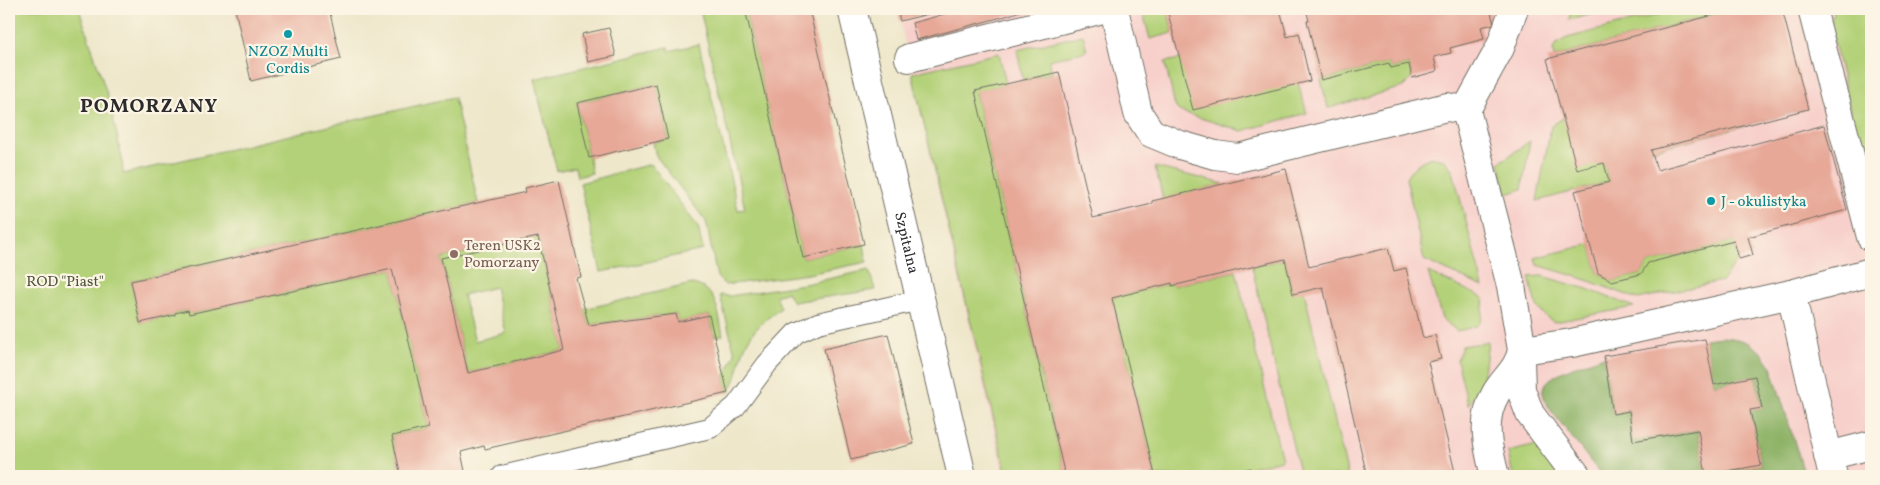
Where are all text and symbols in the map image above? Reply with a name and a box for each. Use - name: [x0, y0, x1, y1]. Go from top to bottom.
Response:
- marker: NZOZ Multi Cordis: [282, 28, 294, 40]
- place label: NZOZ Multi Cordis: [248, 42, 328, 80]
- district label: POMORZANY: [80, 93, 218, 121]
- place label: J - okulistyka: [1721, 192, 1807, 213]
- marker: J - okulistyka: [1705, 195, 1717, 207]
- street label: Szpitalna: [888, 210, 923, 276]
- place label: Teren USK2 Pomorzany: [464, 236, 541, 274]
- marker: Teren USK2 Pomorzany: [448, 248, 460, 260]
- park label: ROD "Piast": [26, 272, 104, 293]

